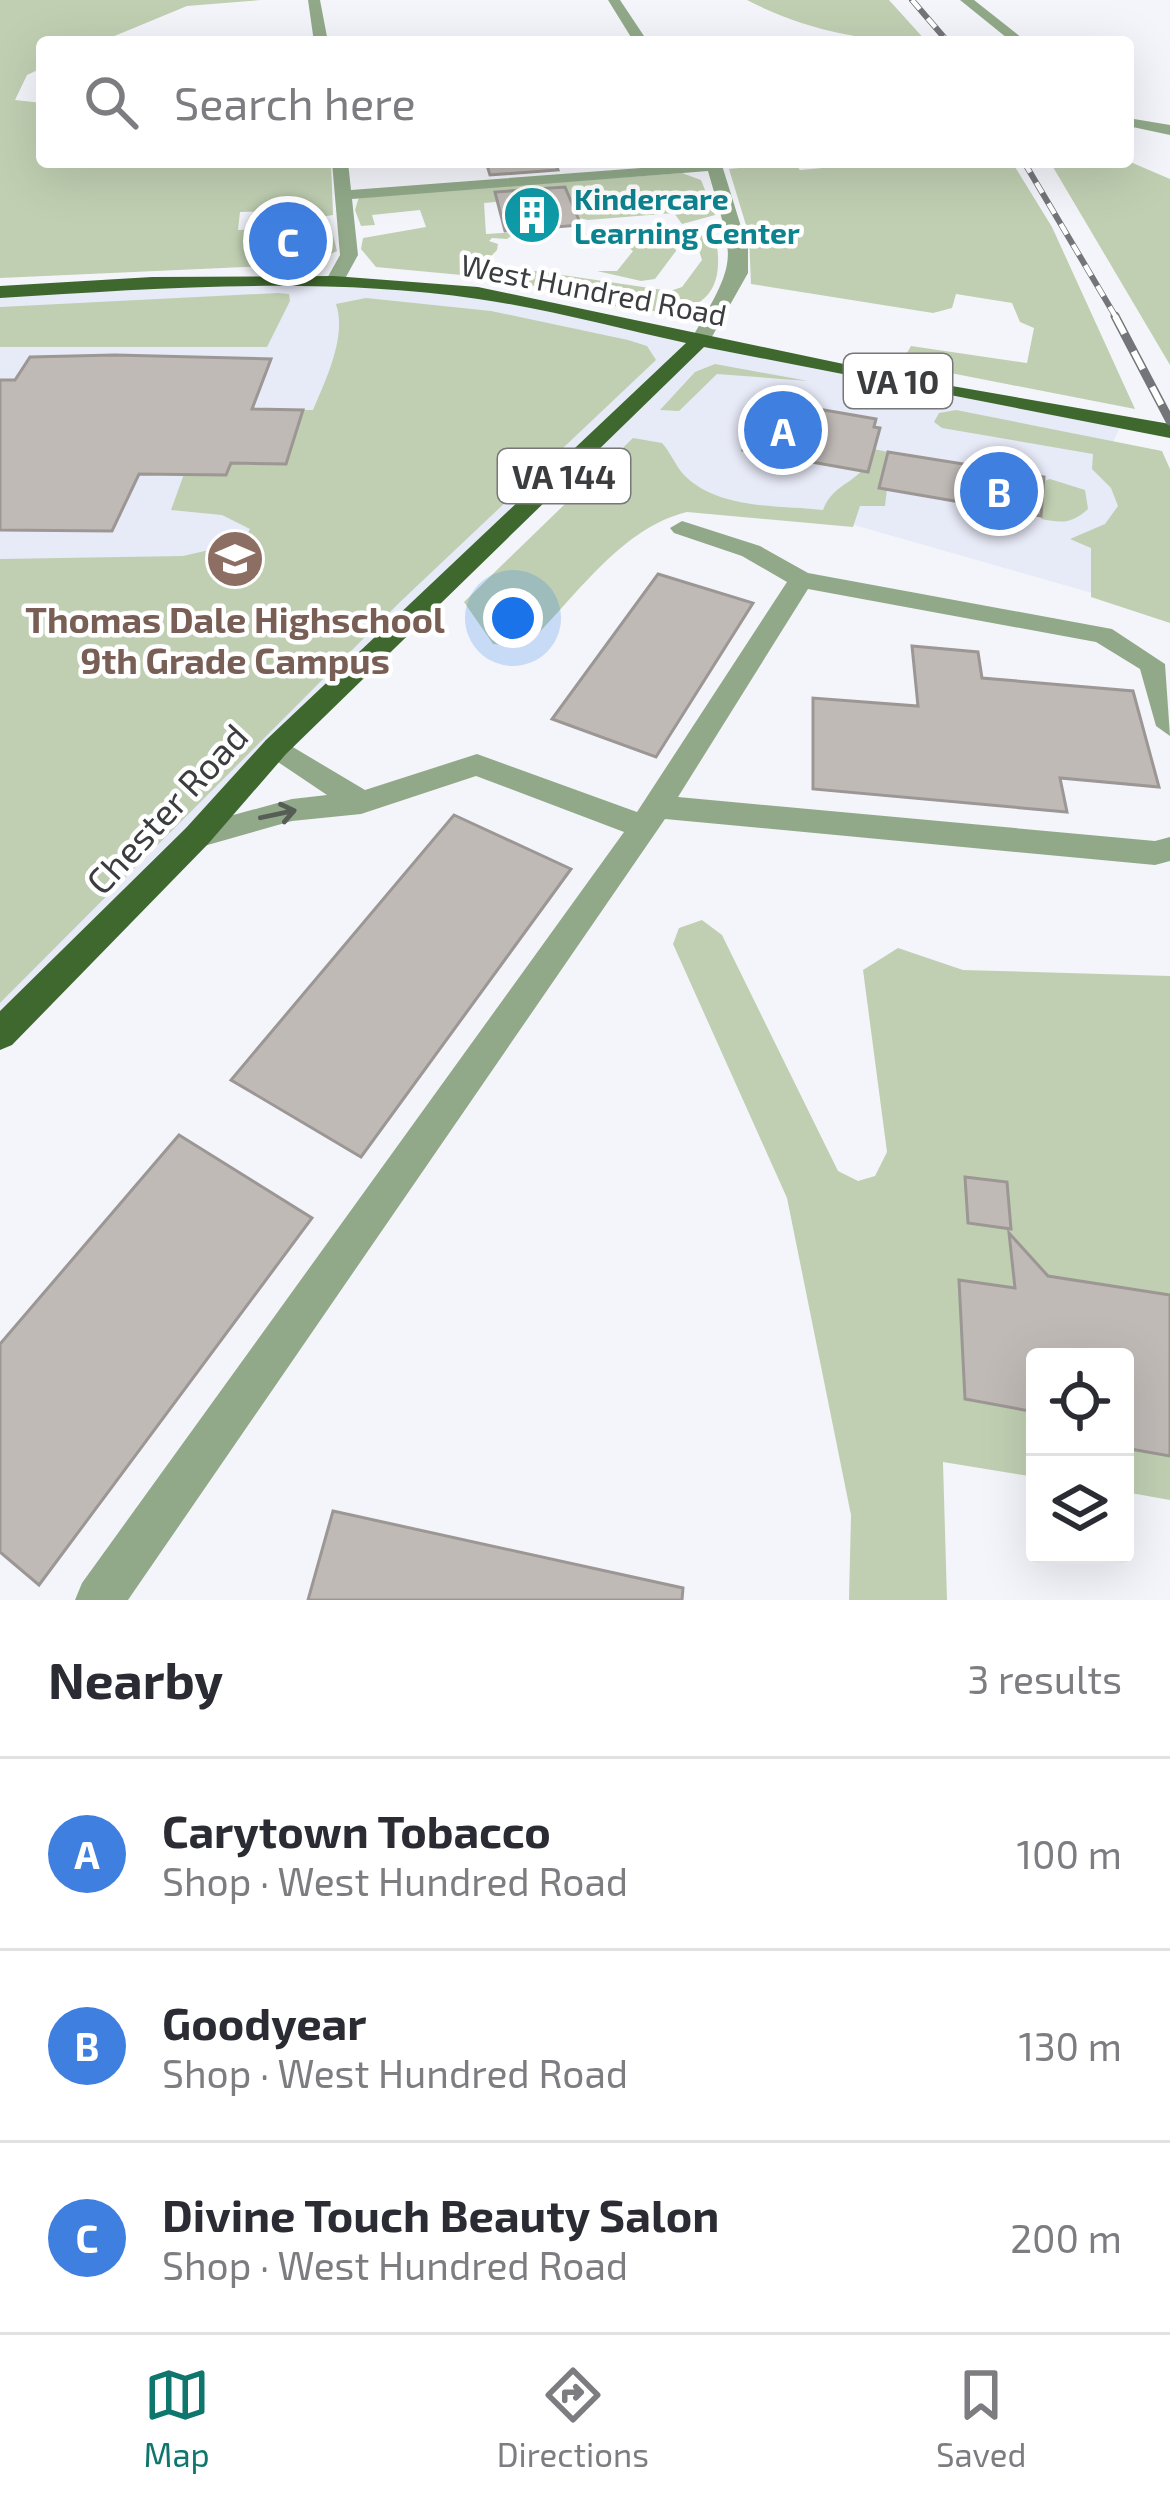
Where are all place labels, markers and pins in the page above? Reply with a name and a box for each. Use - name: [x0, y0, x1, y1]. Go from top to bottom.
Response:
- place label: Kindercare Learning Center: [574, 180, 800, 250]
- building icon: Kindercare Learning Center: [501, 184, 563, 246]
- pin: C: [249, 196, 327, 286]
- pin: A: [744, 385, 822, 475]
- pin: B: [960, 446, 1038, 536]
- school or university icon: Thomas Dale Highschool 9th Grade Campus: [204, 528, 266, 590]
- place label: Thomas Dale Highschool 9th Grade Campus: [25, 597, 445, 681]

